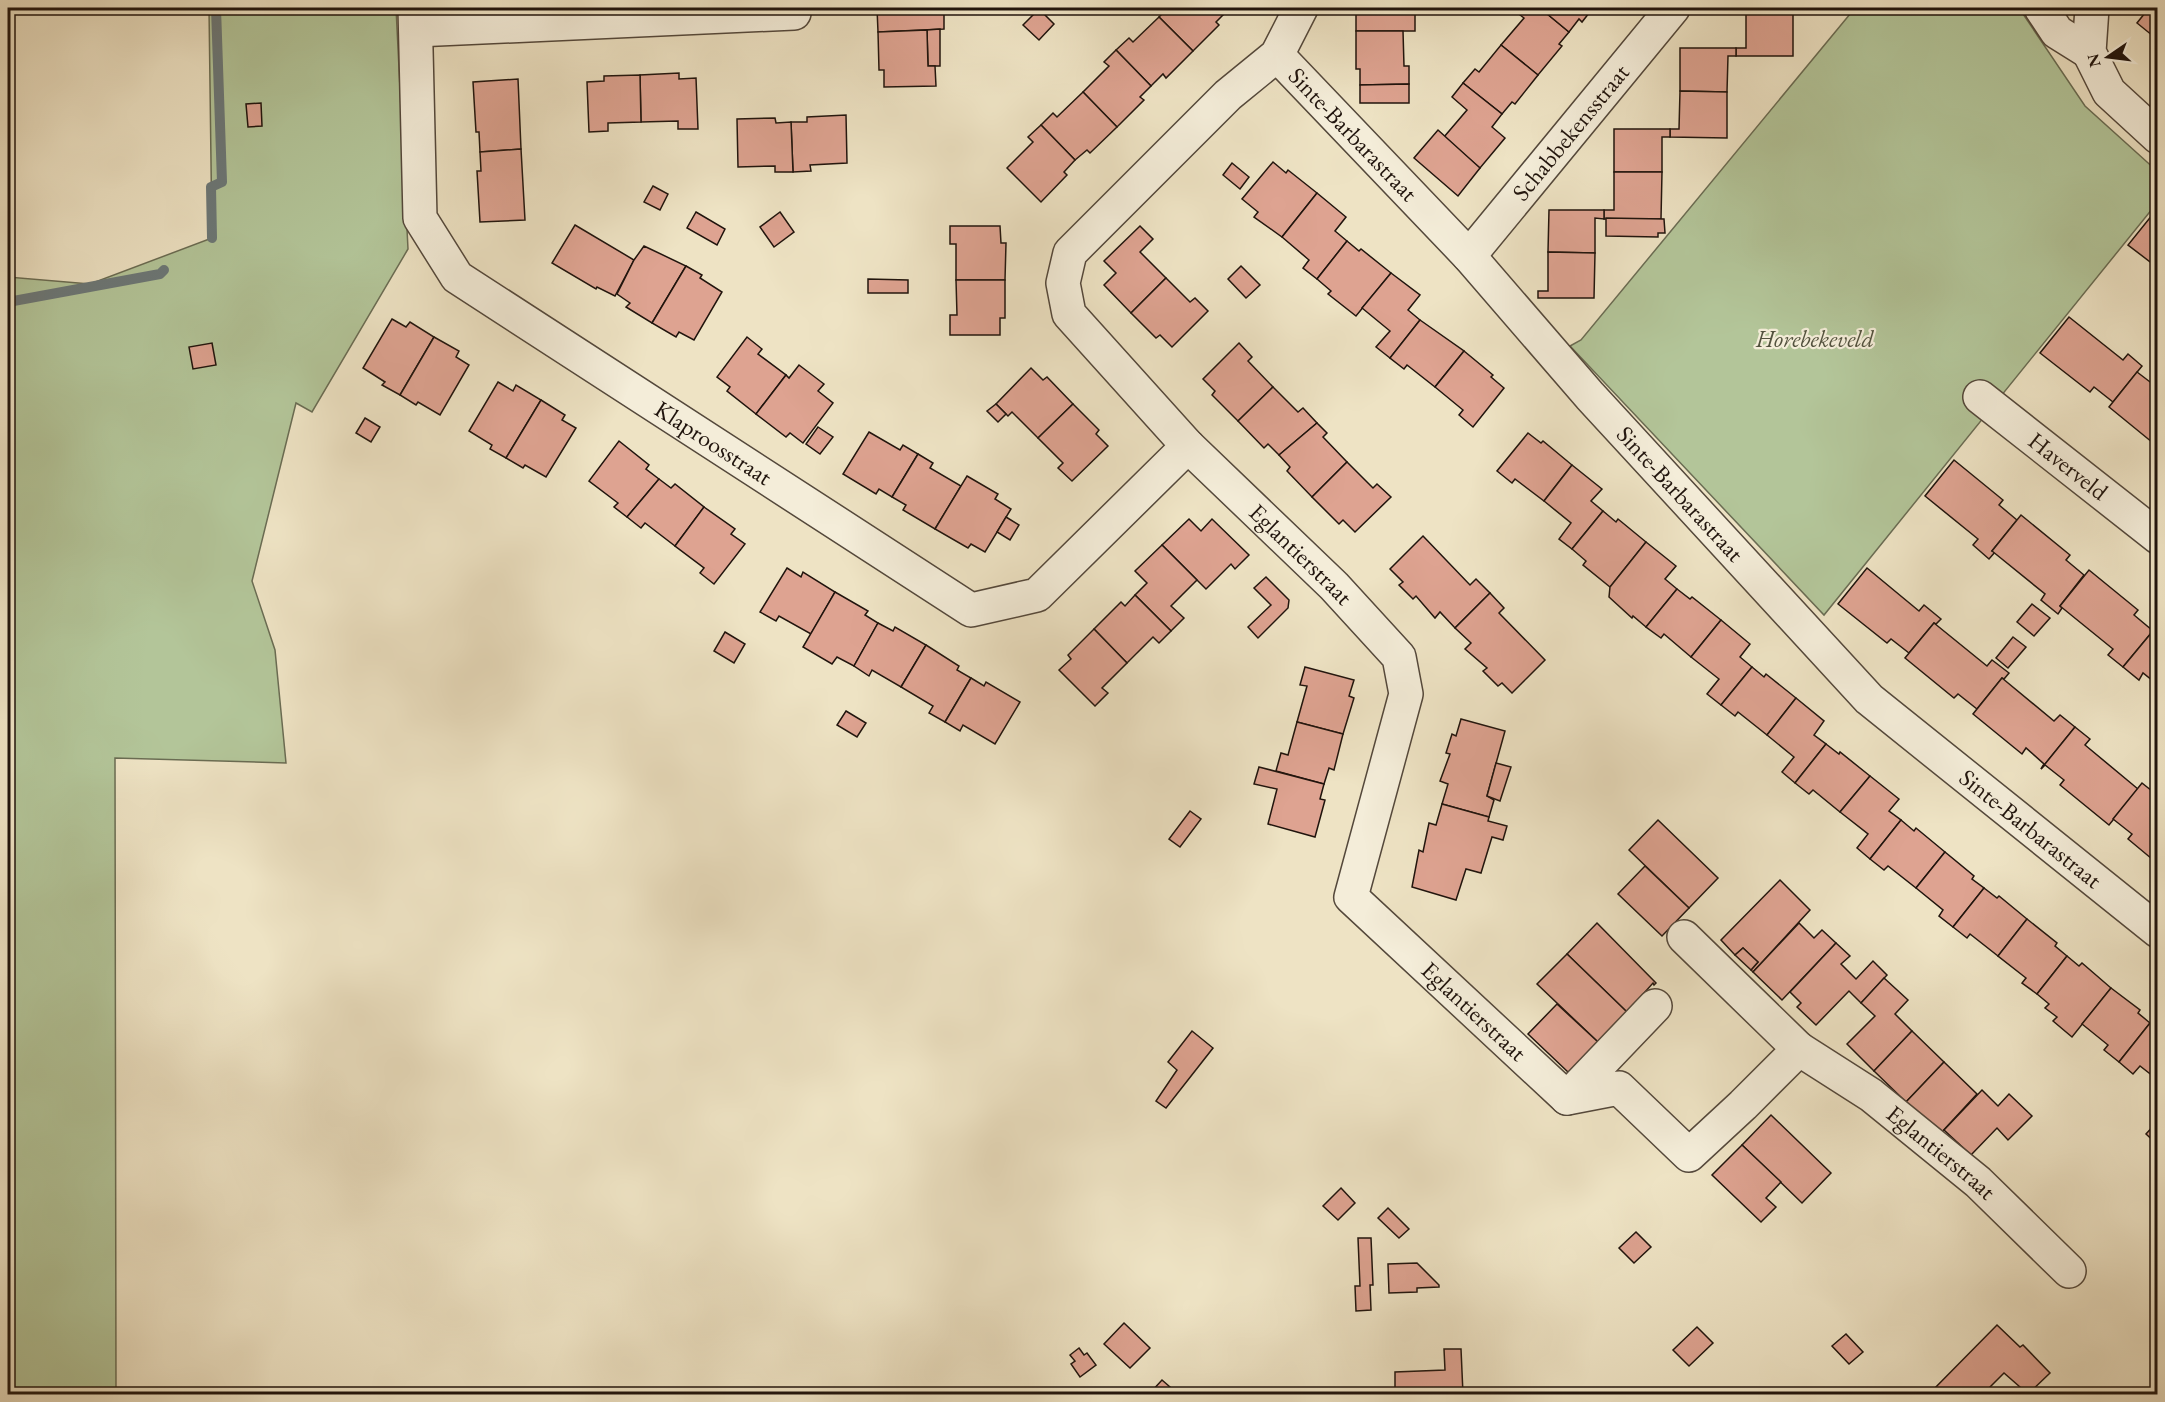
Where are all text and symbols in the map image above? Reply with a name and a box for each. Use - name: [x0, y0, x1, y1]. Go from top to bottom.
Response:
- north arrow: [2078, 27, 2138, 87]
- text: N: [2082, 52, 2106, 69]
- street label: Schabbekensstraat: [1505, 57, 1636, 207]
- street label: Sinte-Barbarastraat: [1282, 61, 1425, 208]
- park label: Horebekeveld: [1755, 323, 1875, 354]
- street label: Klaproosstraat: [649, 393, 778, 492]
- street label: Sinte-Barbarastraat: [1610, 419, 1751, 568]
- street label: Haverveld: [2022, 425, 2115, 507]
- street label: Eglantierstraat: [1243, 497, 1360, 612]
- street label: Sinte-Barbarastraat: [1953, 762, 2109, 895]
- street label: Eglantierstraat: [1415, 954, 1534, 1068]
- street label: Eglantierstraat: [1880, 1098, 2003, 1206]

